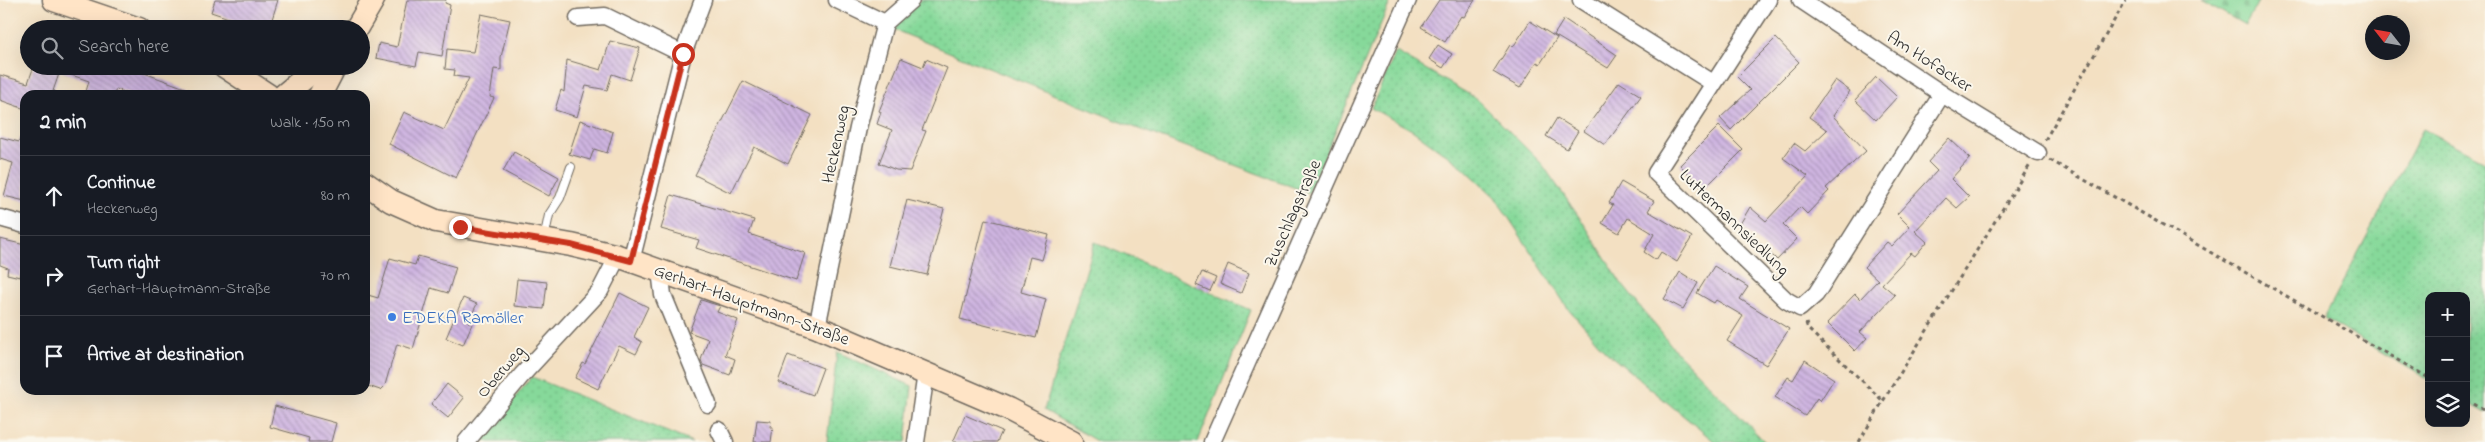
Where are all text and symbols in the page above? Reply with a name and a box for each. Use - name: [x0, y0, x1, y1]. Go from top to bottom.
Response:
- north arrow: [2365, 15, 2410, 60]
- search box: [20, 20, 370, 75]
- street label: Am Hofacker: [1881, 25, 1977, 100]
- icon: search: [38, 34, 66, 62]
- text: Search here: [78, 34, 169, 61]
- route start: [672, 43, 695, 66]
- street label: Heckenweg: [816, 103, 859, 186]
- text: 2 min: [40, 108, 86, 138]
- text: Walk · 150 m: [270, 111, 350, 135]
- street label: Zuschlagstraße: [1259, 155, 1330, 272]
- street label: Luttermannsiedlung: [1672, 164, 1795, 284]
- text: Continue: [87, 170, 155, 197]
- icon: ahead: [40, 182, 68, 210]
- text: 80 m: [321, 184, 350, 208]
- text: Heckenweg: [87, 197, 158, 221]
- route end: [449, 216, 472, 239]
- text: Turn right: [87, 250, 160, 277]
- street label: Gerhart-Hauptmann-Straße: [650, 258, 854, 354]
- icon: right: [40, 262, 68, 290]
- text: 70 m: [320, 264, 350, 288]
- text: Gerhart-Hauptmann-Straße: [87, 277, 270, 301]
- map controls: [2425, 292, 2470, 427]
- button: +: [2425, 292, 2470, 337]
- place label: EDEKA Ramöller: [402, 306, 524, 332]
- marker: EDEKA Ramöller: [386, 311, 398, 323]
- button: −: [2425, 337, 2470, 382]
- street label: Oberweg: [471, 340, 533, 405]
- icon: arrive: [40, 342, 68, 370]
- text: Arrive at destination: [87, 342, 244, 369]
- button: layers: [2425, 382, 2470, 427]

